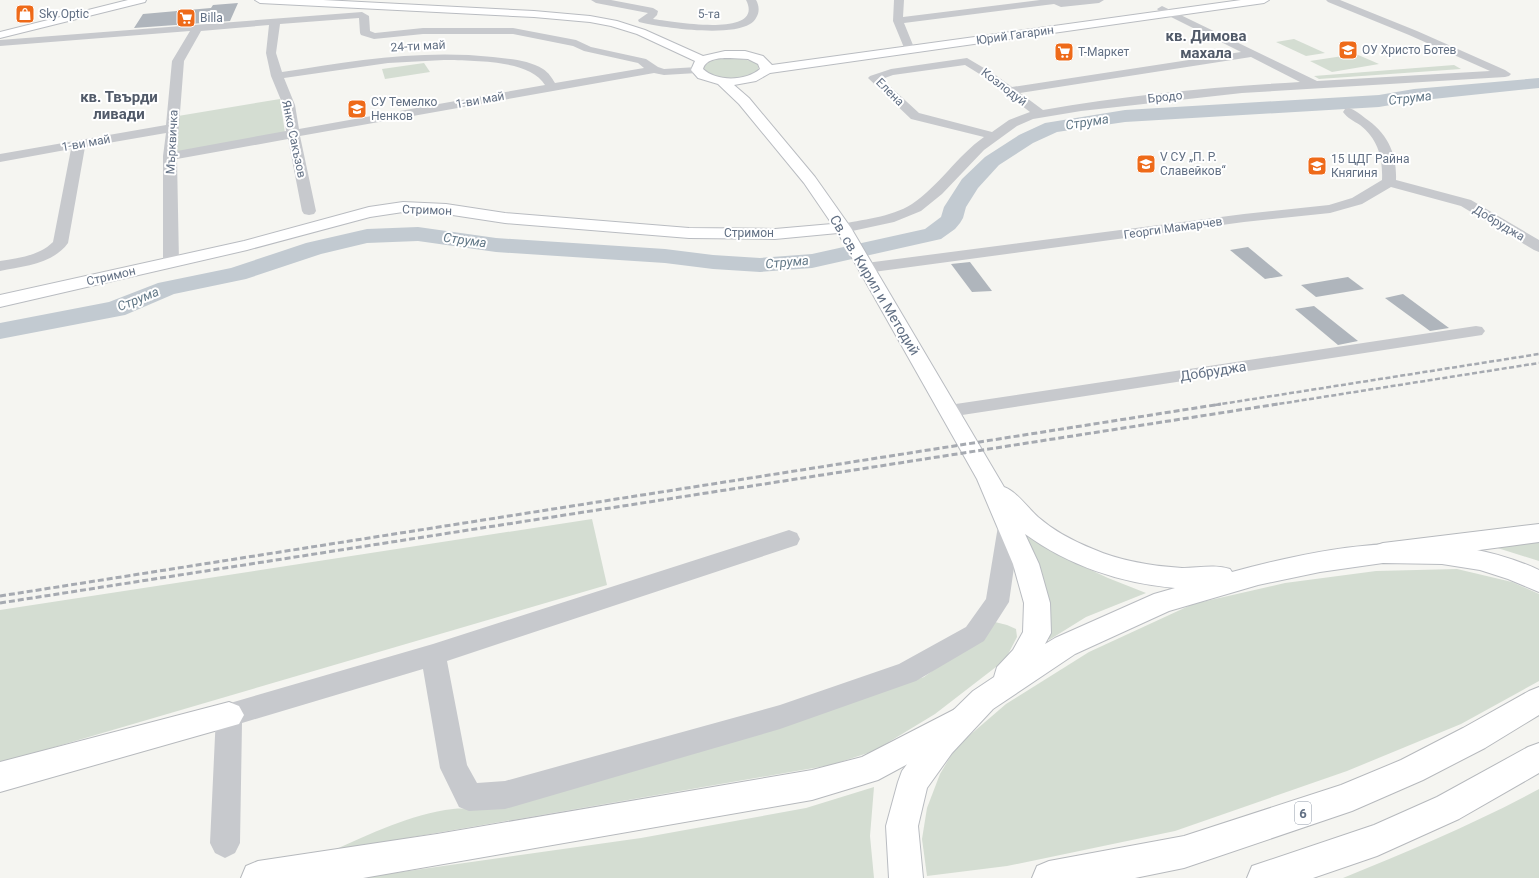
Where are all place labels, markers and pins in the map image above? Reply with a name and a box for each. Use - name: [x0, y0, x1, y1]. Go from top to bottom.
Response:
- shop icon: Sky Optic: [14, 3, 36, 25]
- place label: Sky Optic: [39, 7, 89, 21]
- supermarket icon: Billa: [175, 7, 197, 29]
- place label: Billa: [200, 11, 223, 25]
- school or university icon: ОУ Христо Ботев: [1337, 39, 1359, 61]
- supermarket icon: Т-Маркет: [1053, 41, 1075, 63]
- place label: ОУ Христо Ботев: [1362, 43, 1457, 57]
- place label: Т-Маркет: [1078, 45, 1130, 59]
- place label: СУ Темелко Ненков: [371, 95, 438, 123]
- school or university icon: СУ Темелко Ненков: [346, 98, 368, 120]
- place label: V СУ „П. Р. Славейков“: [1160, 150, 1226, 178]
- place label: 15 ЦДГ Райна Княгиня: [1331, 152, 1409, 180]
- school or university icon: V СУ „П. Р. Славейков“: [1135, 153, 1157, 175]
- school or university icon: 15 ЦДГ Райна Княгиня: [1306, 155, 1328, 177]

